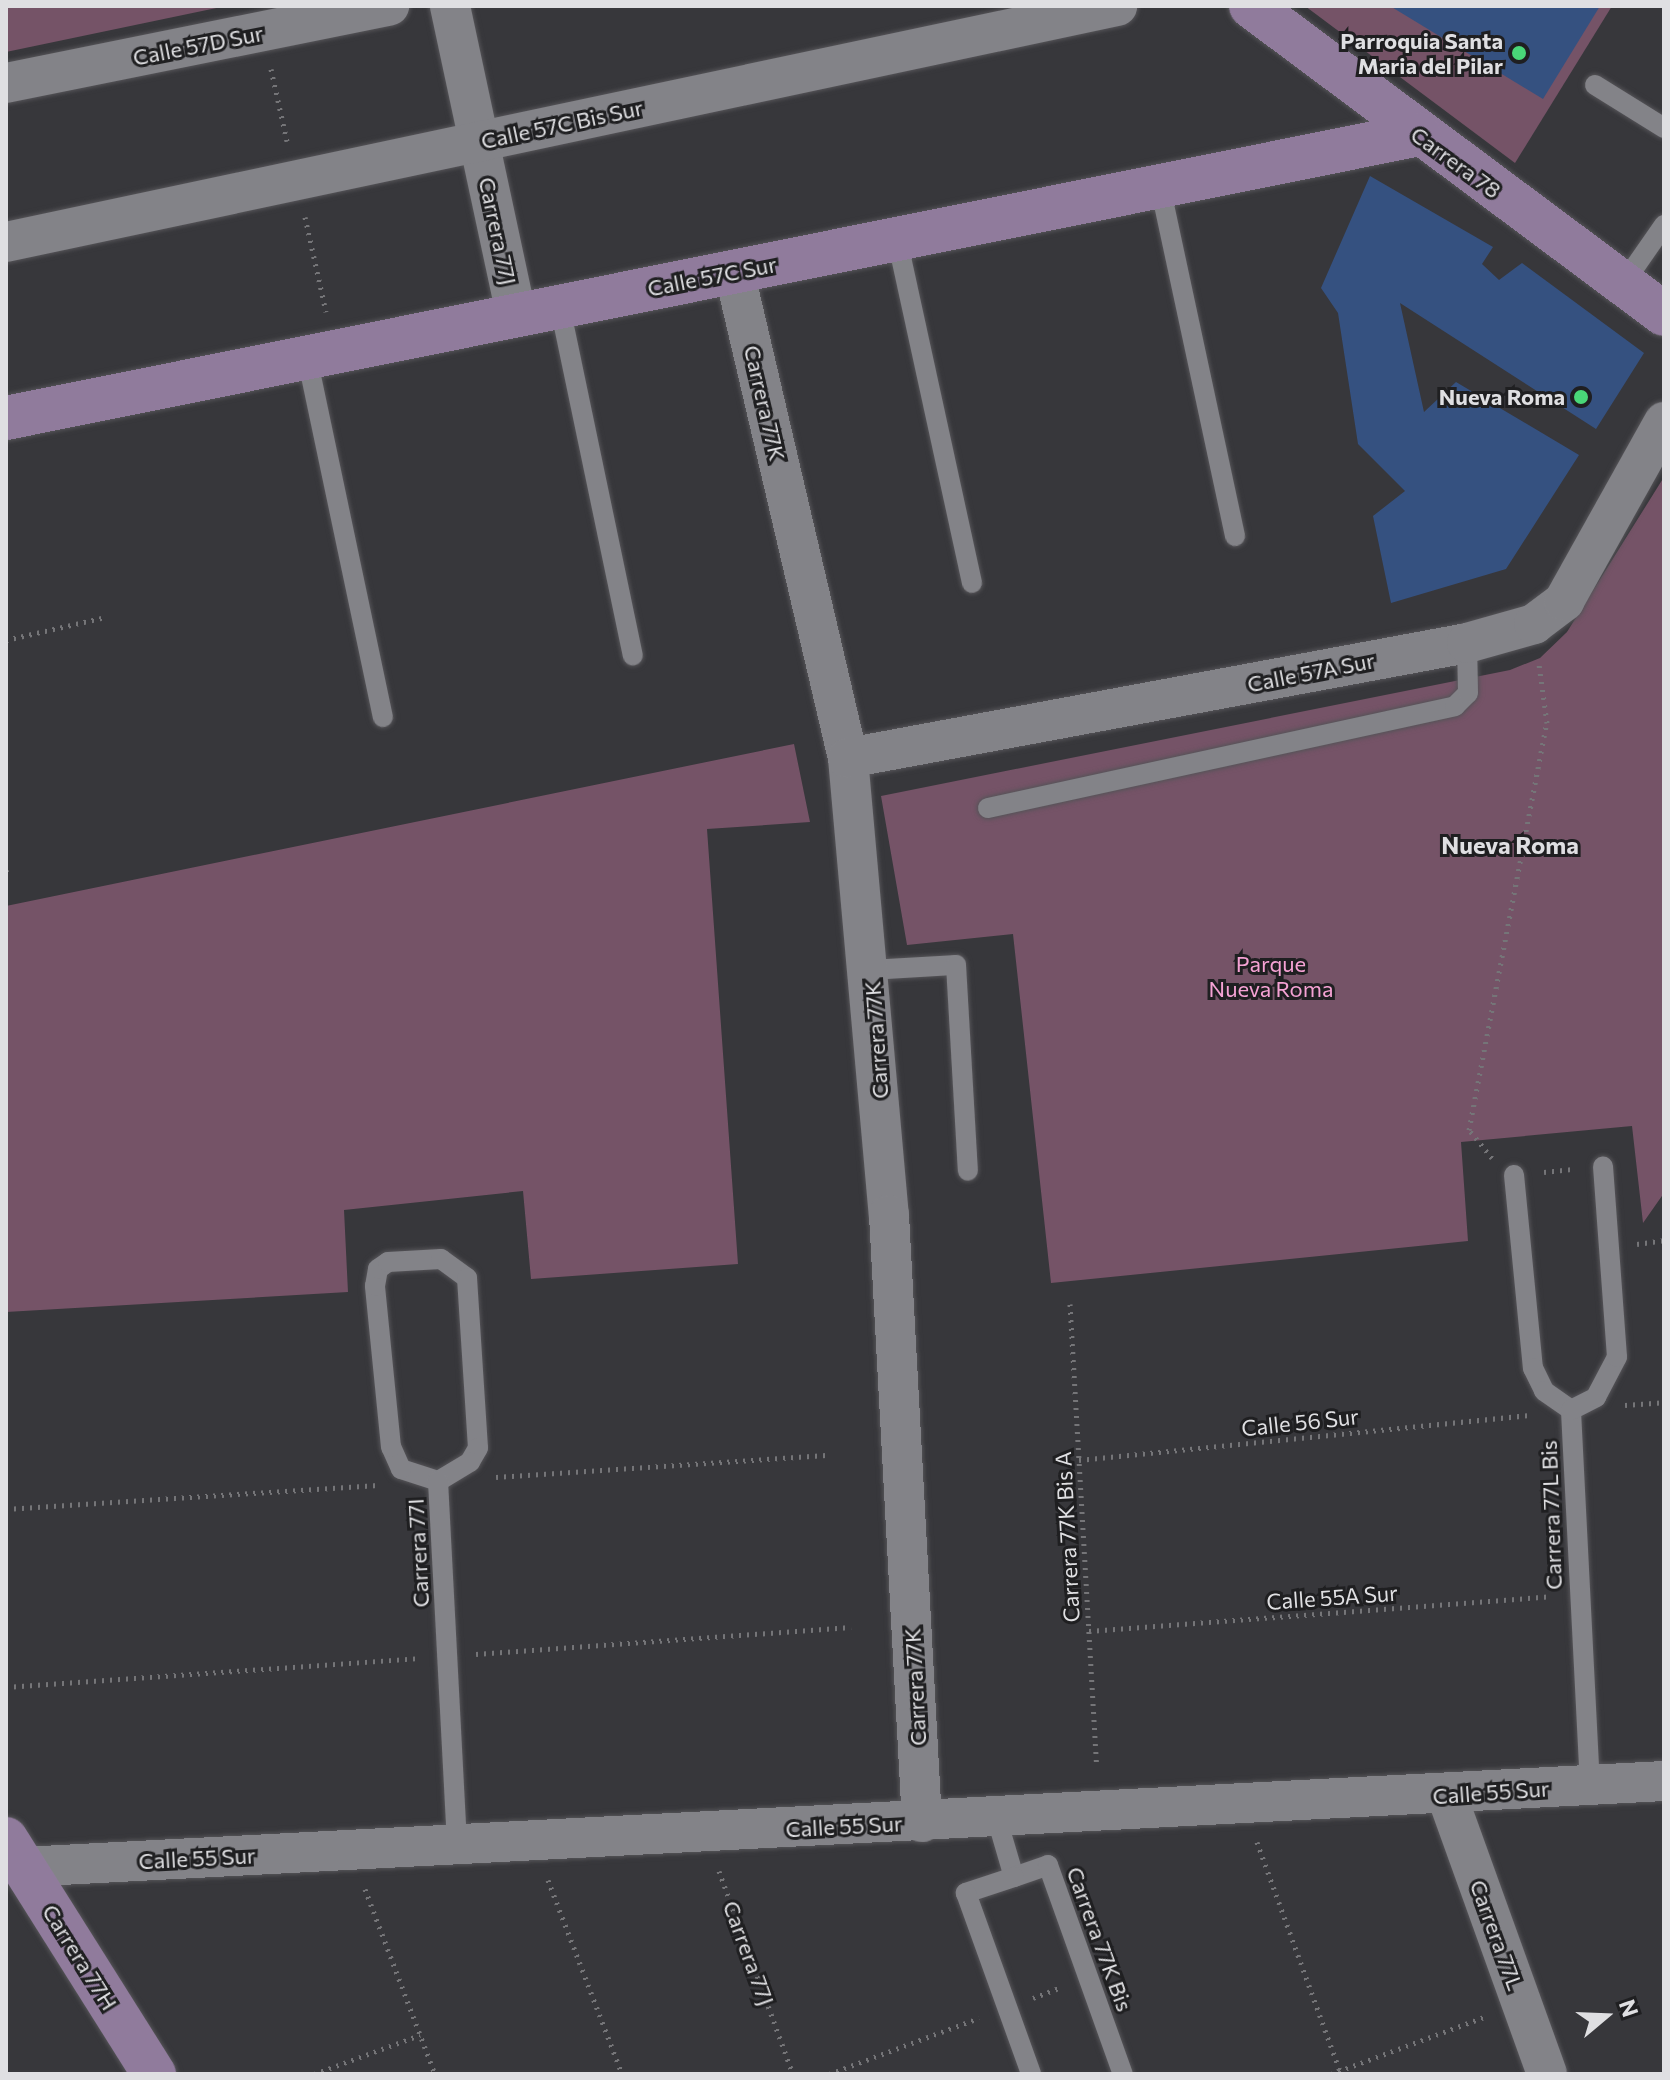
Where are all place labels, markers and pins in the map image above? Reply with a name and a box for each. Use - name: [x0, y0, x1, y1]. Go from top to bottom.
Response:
- place label: Parroquia Santa Maria del Pilar: [1340, 27, 1503, 78]
- marker: Parroquia Santa Maria del Pilar: [1510, 44, 1528, 62]
- place label: Nueva Roma: [1439, 384, 1565, 410]
- marker: Nueva Roma: [1572, 388, 1590, 406]

